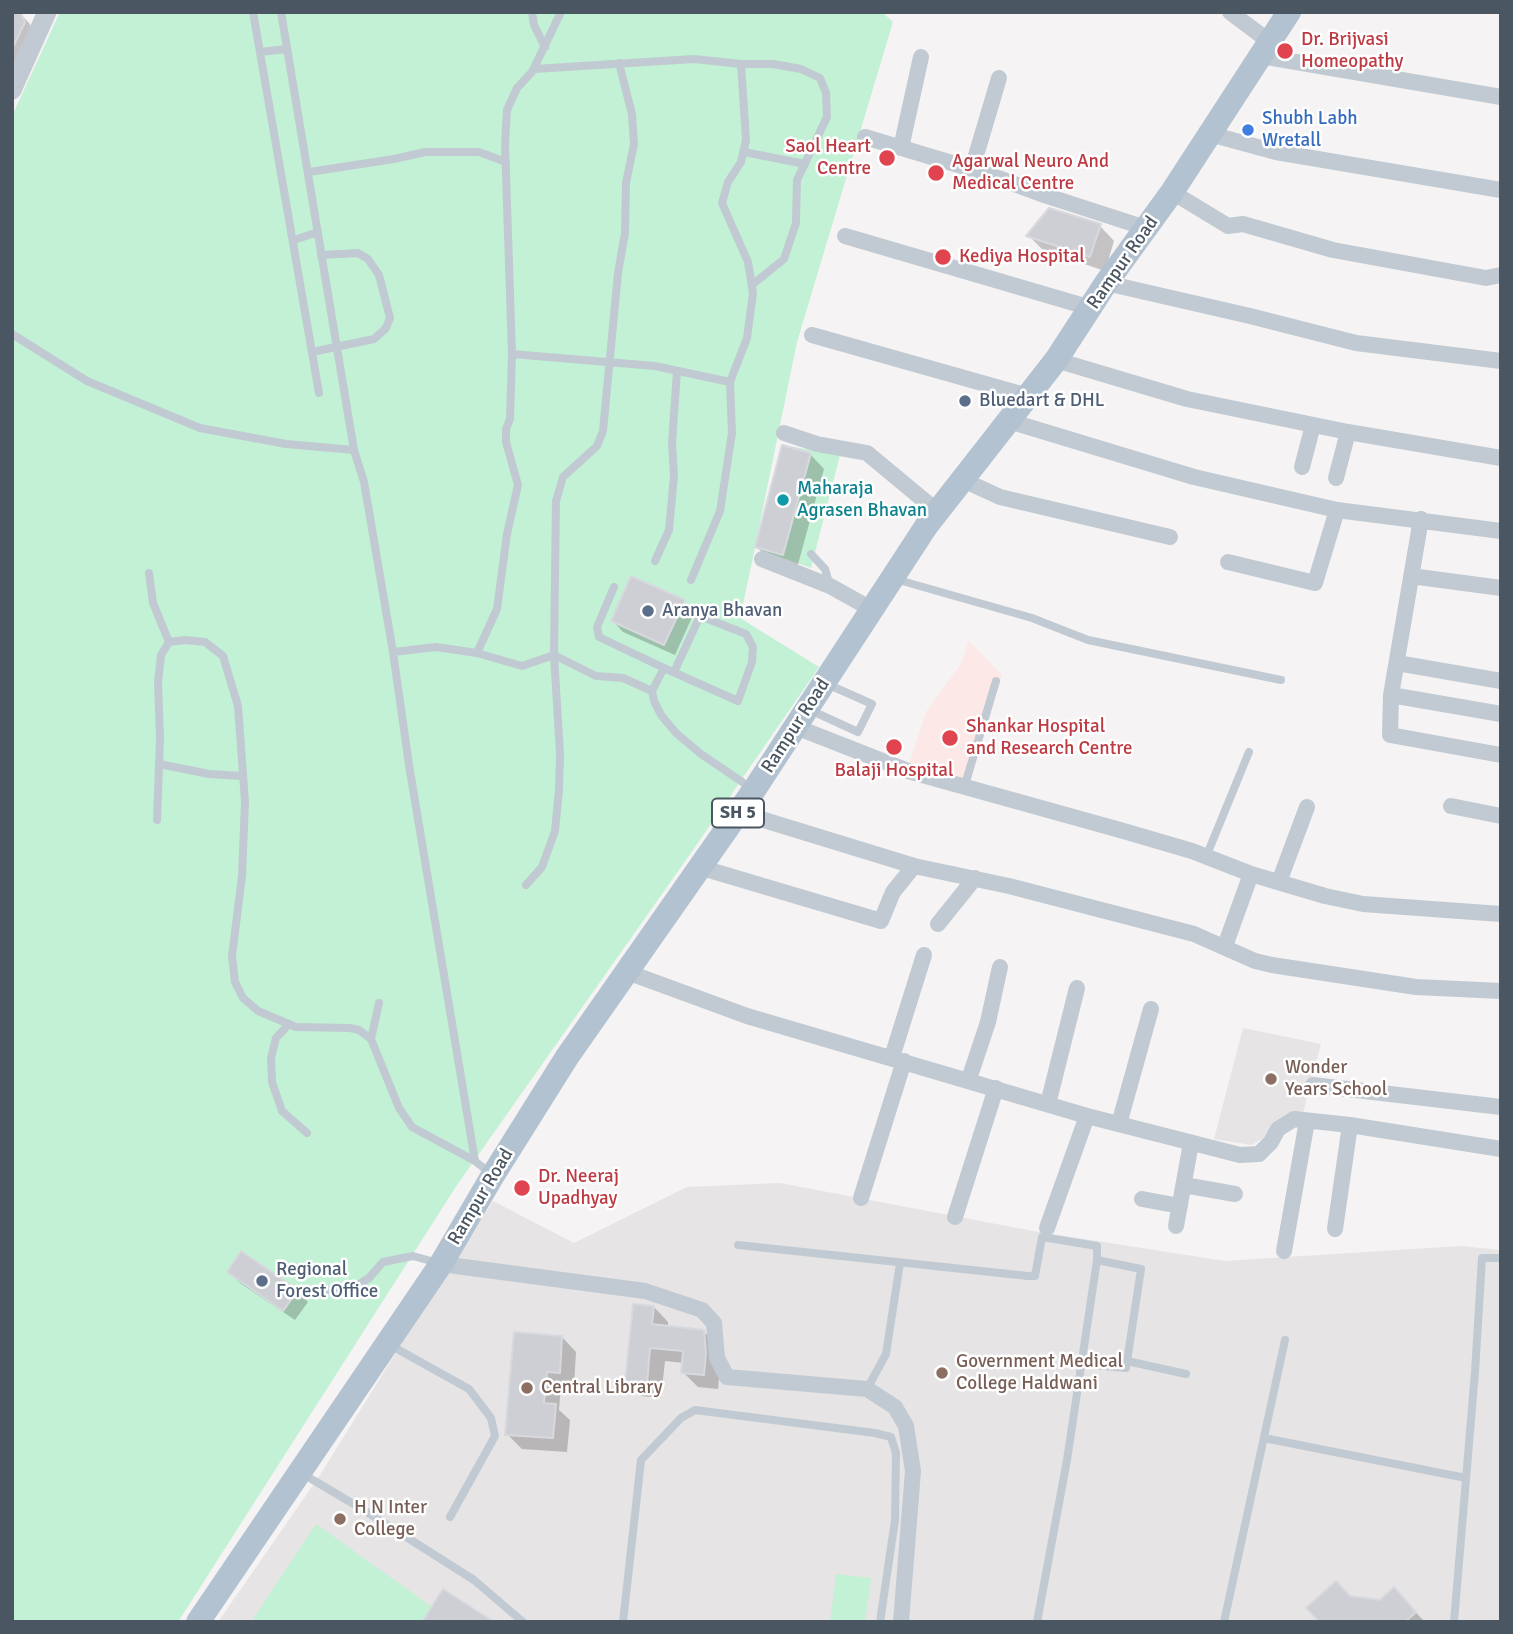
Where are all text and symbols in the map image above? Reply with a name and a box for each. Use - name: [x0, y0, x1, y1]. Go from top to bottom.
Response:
- place label: Dr. Brijvasi Homeopathy: [1301, 29, 1403, 73]
- marker: Dr. Brijvasi Homeopathy: [1275, 41, 1295, 61]
- place label: Shubh Labh Wretall: [1262, 108, 1358, 152]
- marker: Shubh Labh Wretall: [1240, 122, 1256, 138]
- place label: Saol Heart Centre: [785, 136, 871, 180]
- marker: Saol Heart Centre: [877, 148, 897, 168]
- place label: Agarwal Neuro And Medical Centre: [952, 151, 1109, 195]
- marker: Agarwal Neuro And Medical Centre: [926, 163, 946, 183]
- street label: Rampur Road: [1083, 212, 1163, 314]
- place label: Kediya Hospital: [959, 246, 1085, 268]
- marker: Kediya Hospital: [933, 247, 953, 267]
- place label: Bluedart & DHL: [979, 390, 1104, 412]
- marker: Bluedart & DHL: [957, 393, 973, 409]
- place label: Maharaja Agrasen Bhavan: [797, 478, 927, 522]
- marker: Maharaja Agrasen Bhavan: [775, 492, 791, 508]
- place label: Aranya Bhavan: [662, 600, 782, 622]
- marker: Aranya Bhavan: [640, 603, 656, 619]
- street label: Rampur Road: [757, 674, 835, 778]
- place label: Shankar Hospital and Research Centre: [966, 716, 1132, 760]
- marker: Shankar Hospital and Research Centre: [940, 728, 960, 748]
- marker: Balaji Hospital: [884, 737, 904, 757]
- place label: Balaji Hospital: [834, 760, 954, 782]
- road number: SH 5: [712, 798, 764, 828]
- place label: Wonder Years School: [1285, 1057, 1387, 1101]
- marker: Wonder Years School: [1263, 1071, 1279, 1087]
- street label: Rampur Road: [443, 1145, 519, 1249]
- place label: Dr. Neeraj Upadhyay: [538, 1166, 619, 1210]
- marker: Dr. Neeraj Upadhyay: [512, 1178, 532, 1198]
- place label: Regional Forest Office: [276, 1259, 378, 1303]
- marker: Regional Forest Office: [254, 1273, 270, 1289]
- place label: Government Medical College Haldwani: [956, 1351, 1123, 1395]
- marker: Government Medical College Haldwani: [934, 1365, 950, 1381]
- place label: Central Library: [541, 1377, 663, 1399]
- marker: Central Library: [519, 1380, 535, 1396]
- place label: H N Inter College: [354, 1497, 427, 1541]
- marker: H N Inter College: [332, 1511, 348, 1527]

